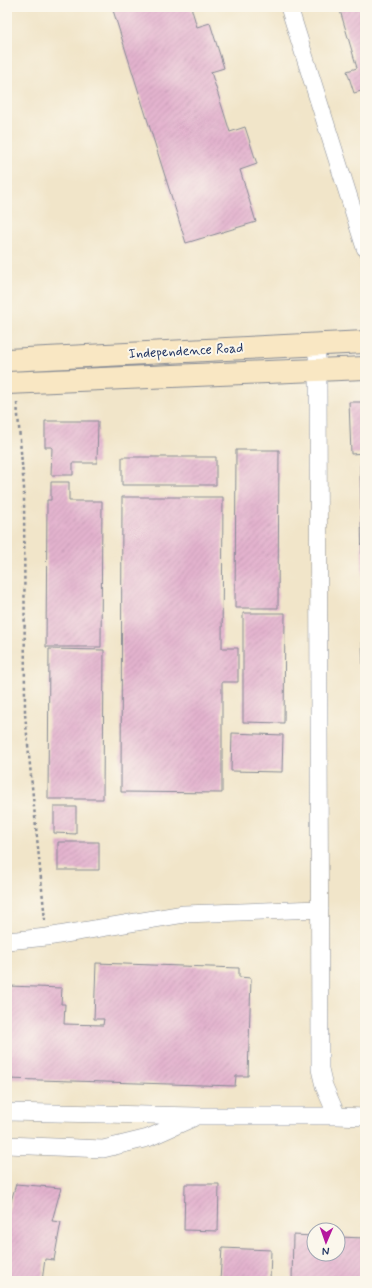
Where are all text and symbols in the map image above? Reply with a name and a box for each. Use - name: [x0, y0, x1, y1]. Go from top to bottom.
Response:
- street label: Independence Road: [128, 339, 244, 363]
- north arrow: [306, 1222, 346, 1262]
- text: N: [322, 1244, 330, 1258]

